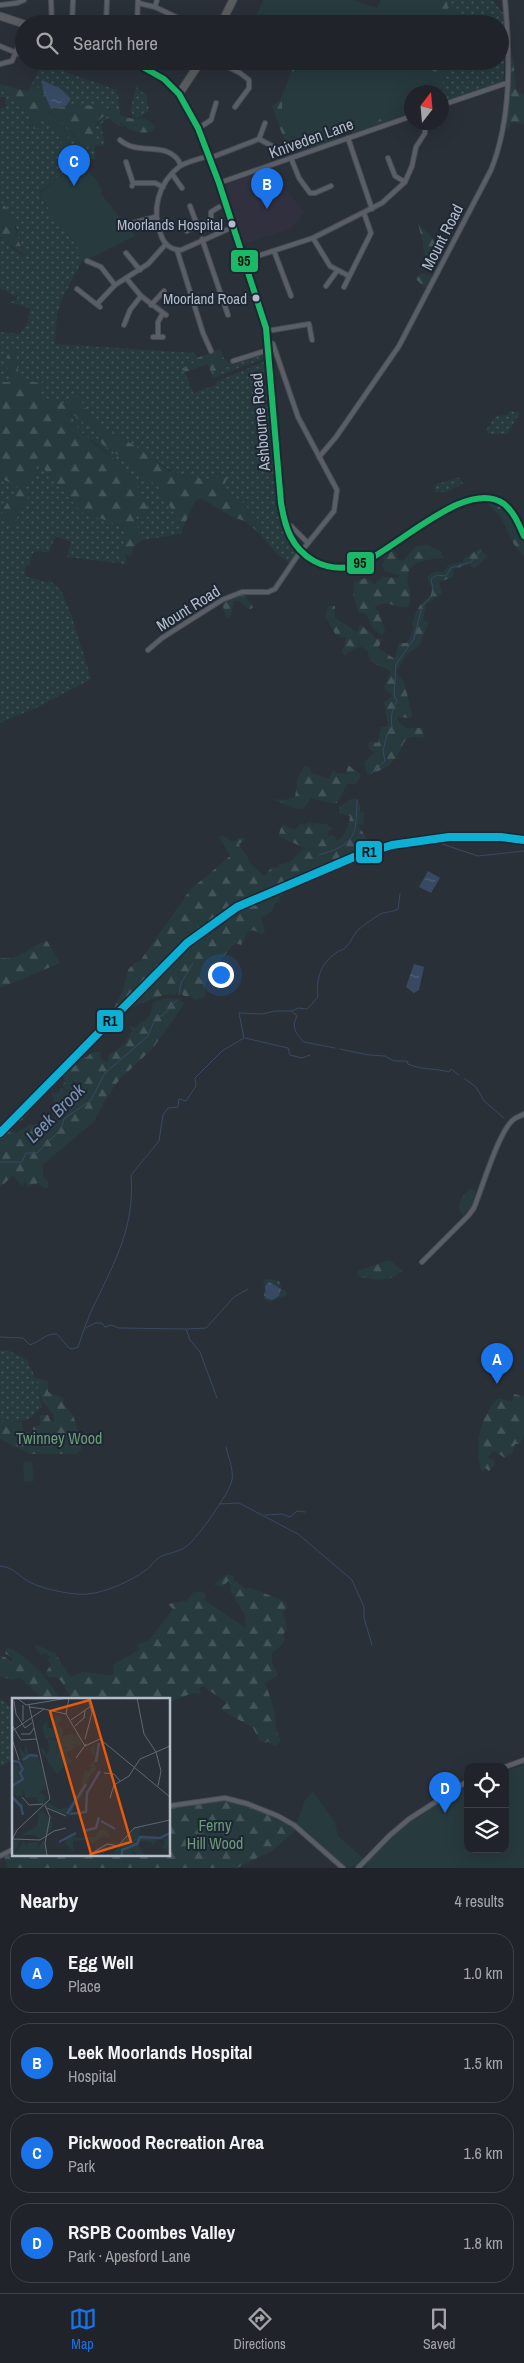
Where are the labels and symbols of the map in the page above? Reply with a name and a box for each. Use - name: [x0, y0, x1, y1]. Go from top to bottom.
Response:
- north arrow: [404, 85, 449, 130]
- street label: Kniveden Lane: [266, 113, 356, 163]
- pin: C: [58, 145, 90, 186]
- pin: B: [251, 168, 283, 209]
- street label: Mount Road: [416, 200, 468, 274]
- place label: Moorlands Hospital: [117, 214, 223, 235]
- marker: Moorlands Hospital: [227, 219, 237, 229]
- line badge: 95: [230, 249, 259, 273]
- text: 95: [238, 252, 251, 270]
- place label: Moorland Road: [163, 288, 247, 309]
- marker: Moorland Road: [251, 293, 261, 303]
- street label: Ashbourne Road: [245, 372, 275, 473]
- line badge: 95: [346, 551, 375, 575]
- text: 95: [354, 554, 367, 572]
- street label: Mount Road: [152, 580, 224, 636]
- line badge: R1: [355, 840, 383, 864]
- text: R1: [362, 843, 377, 861]
- your location: [208, 962, 234, 988]
- line badge: R1: [96, 1009, 124, 1033]
- text: R1: [103, 1012, 118, 1030]
- water label: Leek Brook: [20, 1077, 91, 1148]
- pin: A: [481, 1343, 513, 1384]
- park label: Twinney Wood: [16, 1427, 102, 1449]
- inset map: [12, 1698, 170, 1856]
- pin: D: [429, 1772, 461, 1813]
- park label: Ferny Hill Wood: [187, 1814, 243, 1854]

